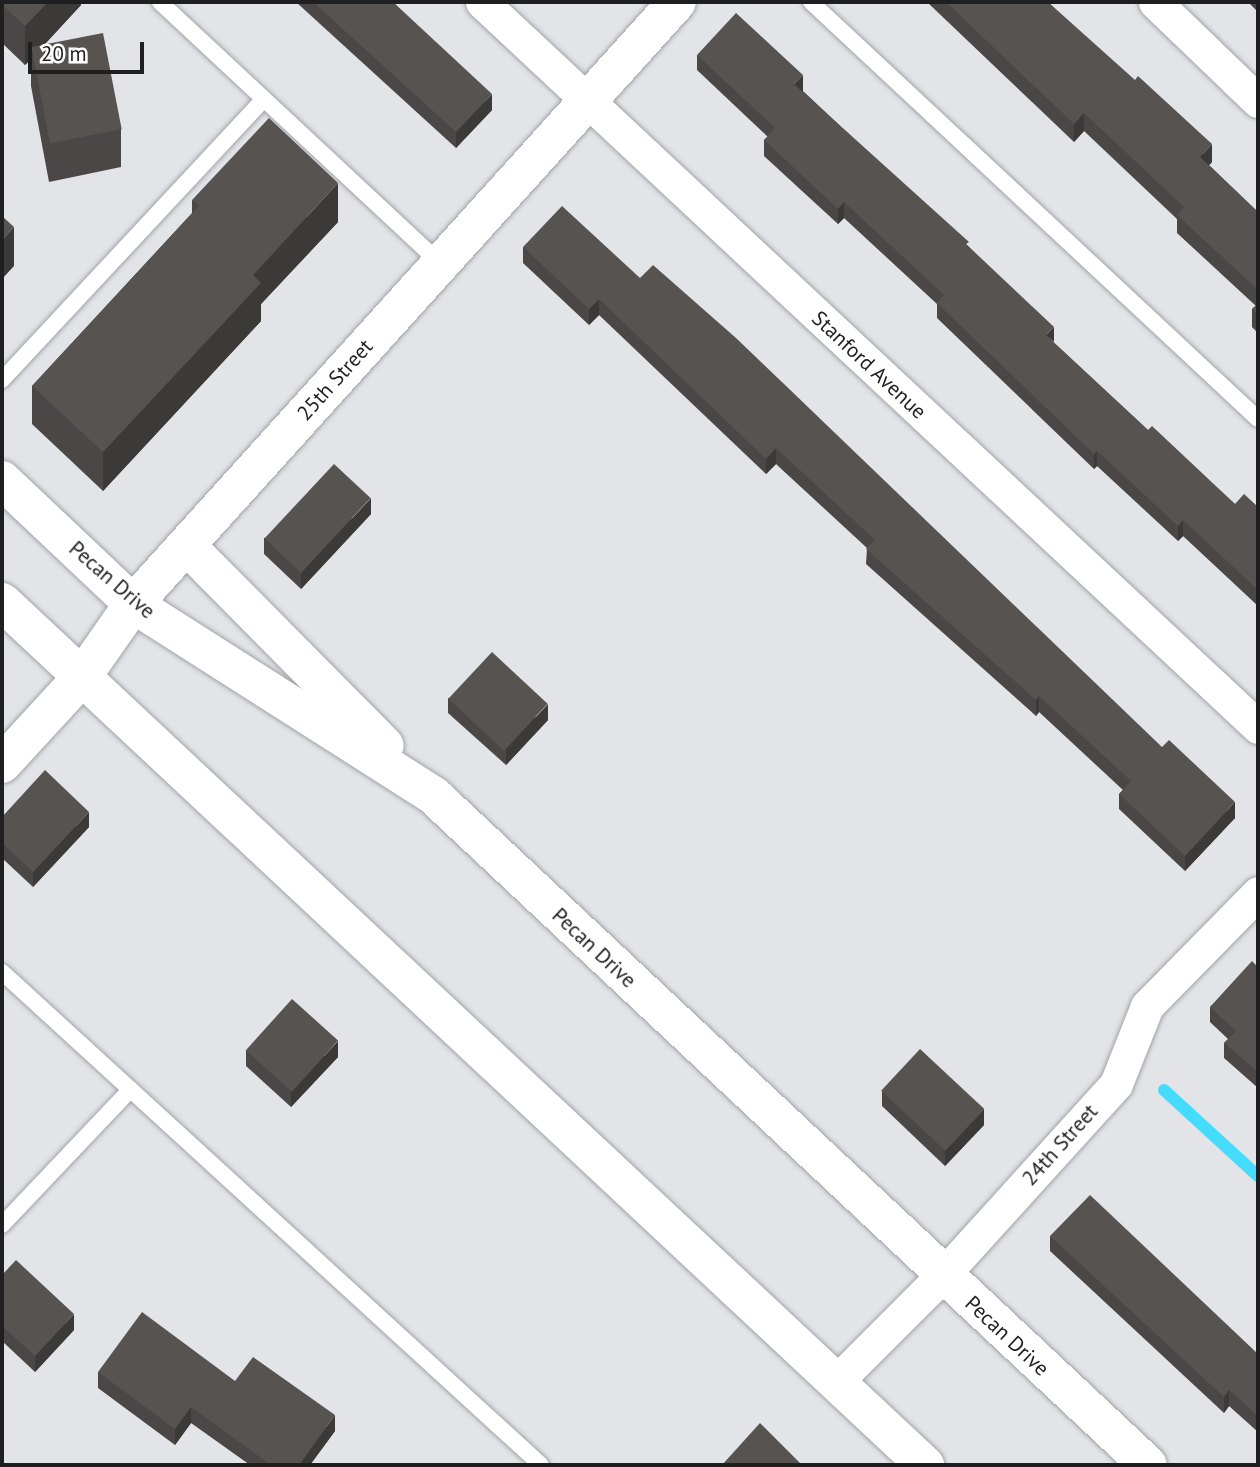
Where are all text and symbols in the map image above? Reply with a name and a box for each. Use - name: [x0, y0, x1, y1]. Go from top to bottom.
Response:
- scale bar: [32, 28, 147, 72]
- text: 20 m: [41, 40, 87, 67]
- street label: Stanford Avenue: [806, 305, 932, 425]
- street label: 25th Street: [292, 334, 378, 426]
- street label: Pecan Drive: [64, 536, 160, 624]
- street label: Pecan Drive: [547, 903, 641, 993]
- street label: 24th Street: [1017, 1099, 1103, 1191]
- street label: Pecan Drive: [960, 1291, 1054, 1381]

